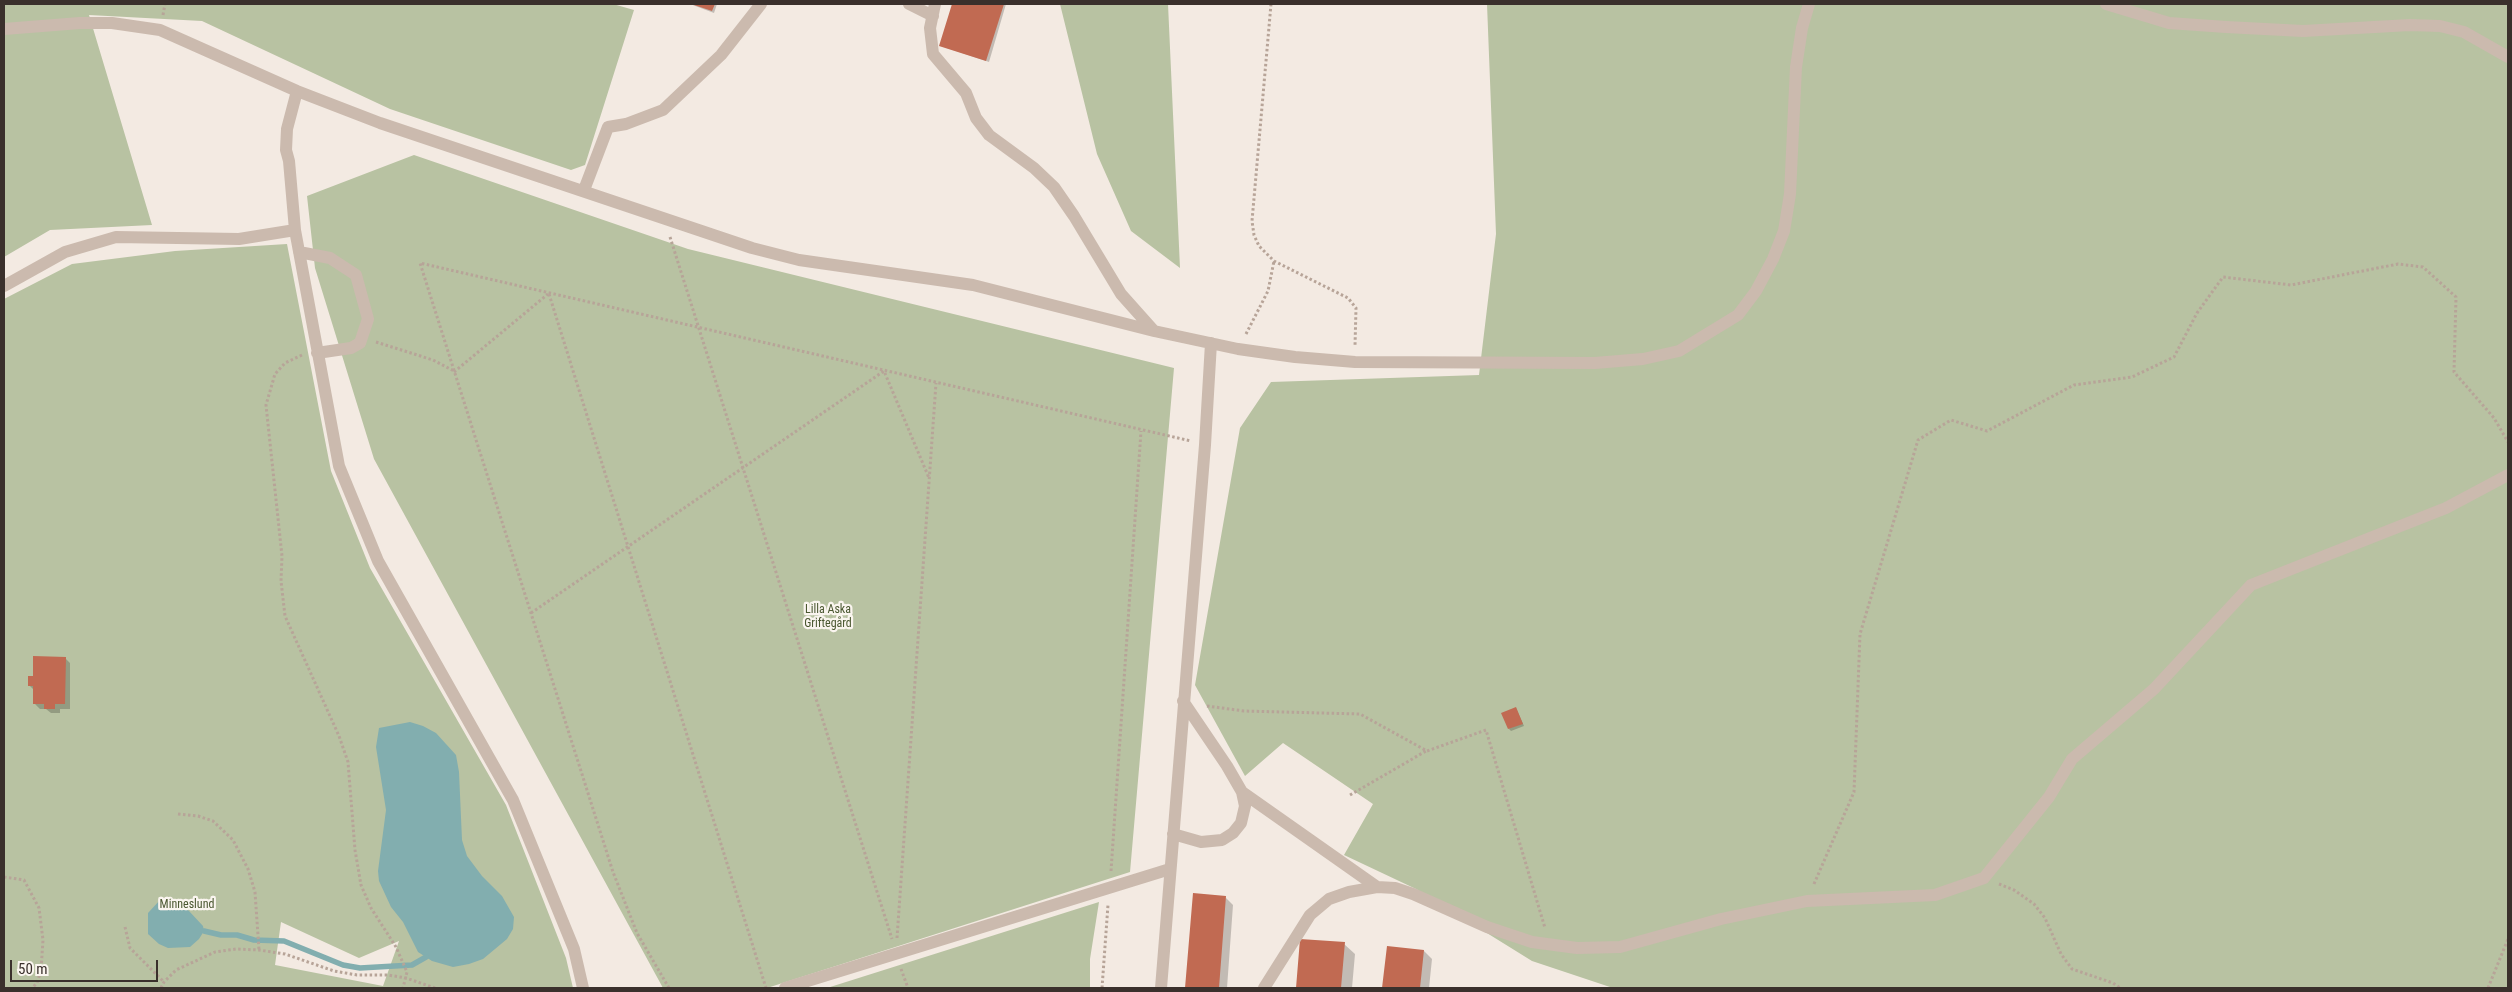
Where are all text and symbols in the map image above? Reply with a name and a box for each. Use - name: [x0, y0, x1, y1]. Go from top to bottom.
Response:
- park label: Lilla Aska Griftegård: [804, 603, 852, 631]
- park label: Minneslund: [160, 898, 214, 912]
- scale bar: [12, 950, 160, 982]
- text: 50 m: [18, 960, 48, 978]

